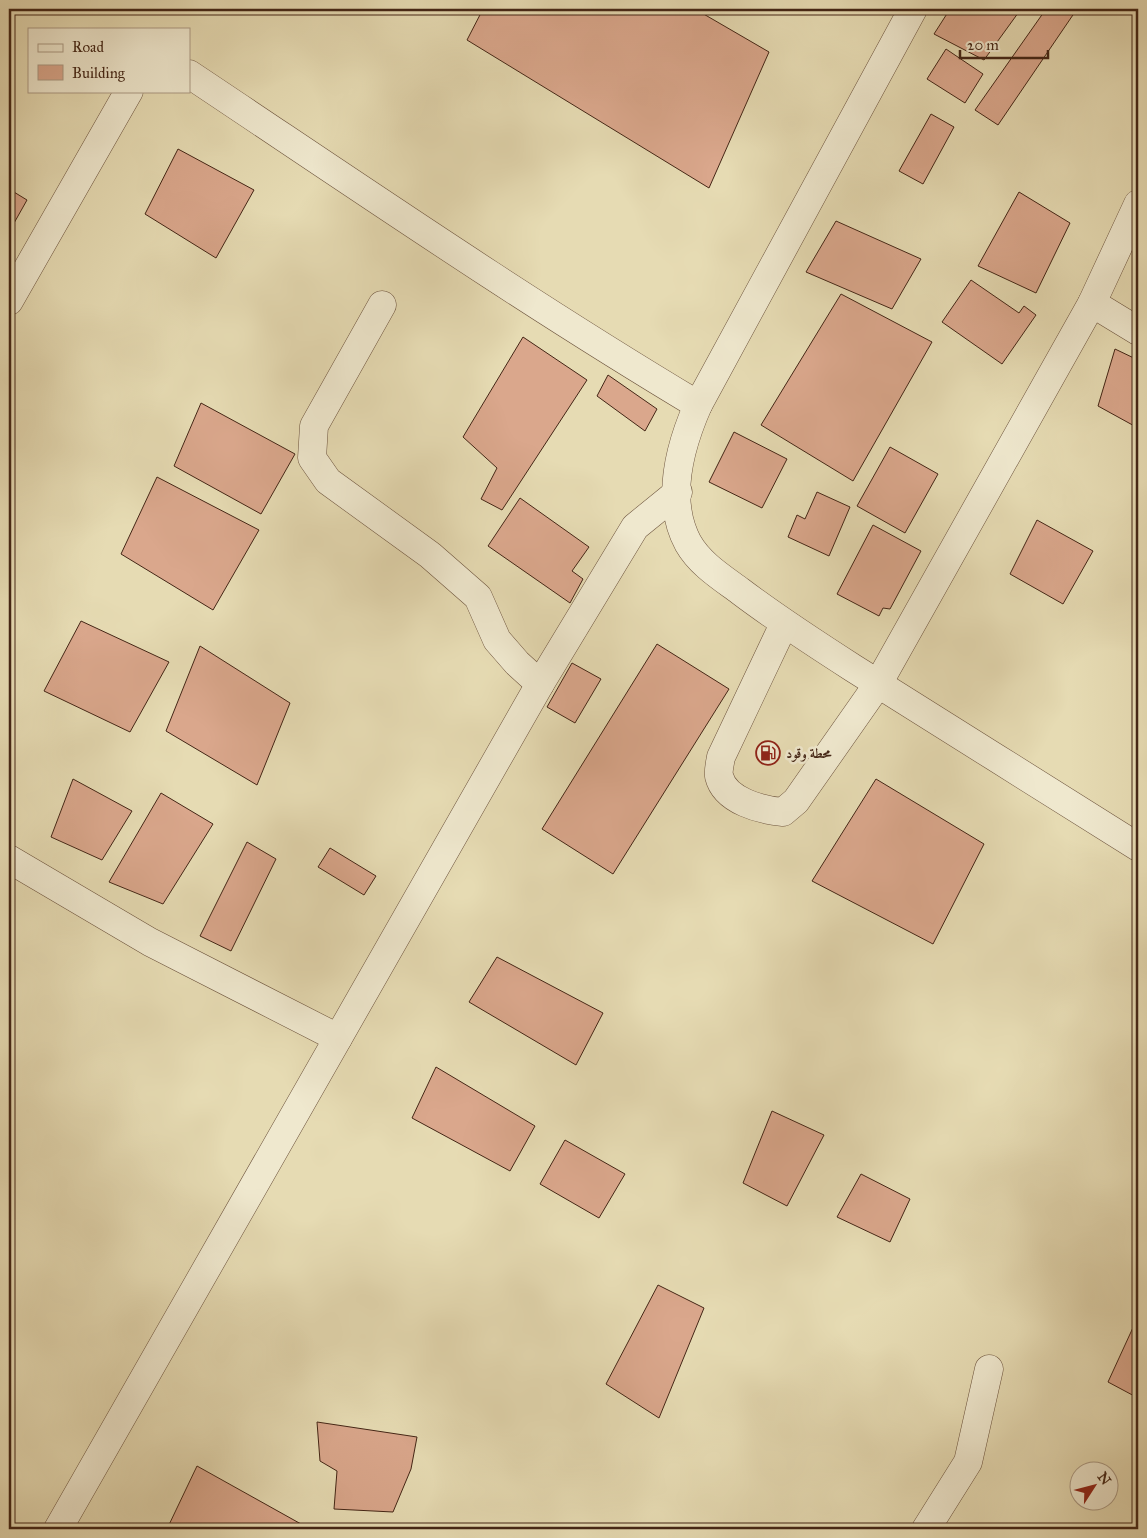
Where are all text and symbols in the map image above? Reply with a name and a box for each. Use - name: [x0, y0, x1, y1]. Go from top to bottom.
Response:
- legend: [28, 28, 190, 92]
- scale bar: [960, 28, 1047, 60]
- text: 20 m: [967, 36, 999, 54]
- text: Road: [72, 38, 104, 56]
- text: Building: [72, 64, 126, 82]
- fuel station icon: محطة وقود: [755, 740, 781, 766]
- place label: محطة وقود: [786, 745, 832, 762]
- north arrow: [1070, 1460, 1120, 1510]
- text: N: [1094, 1469, 1115, 1489]

